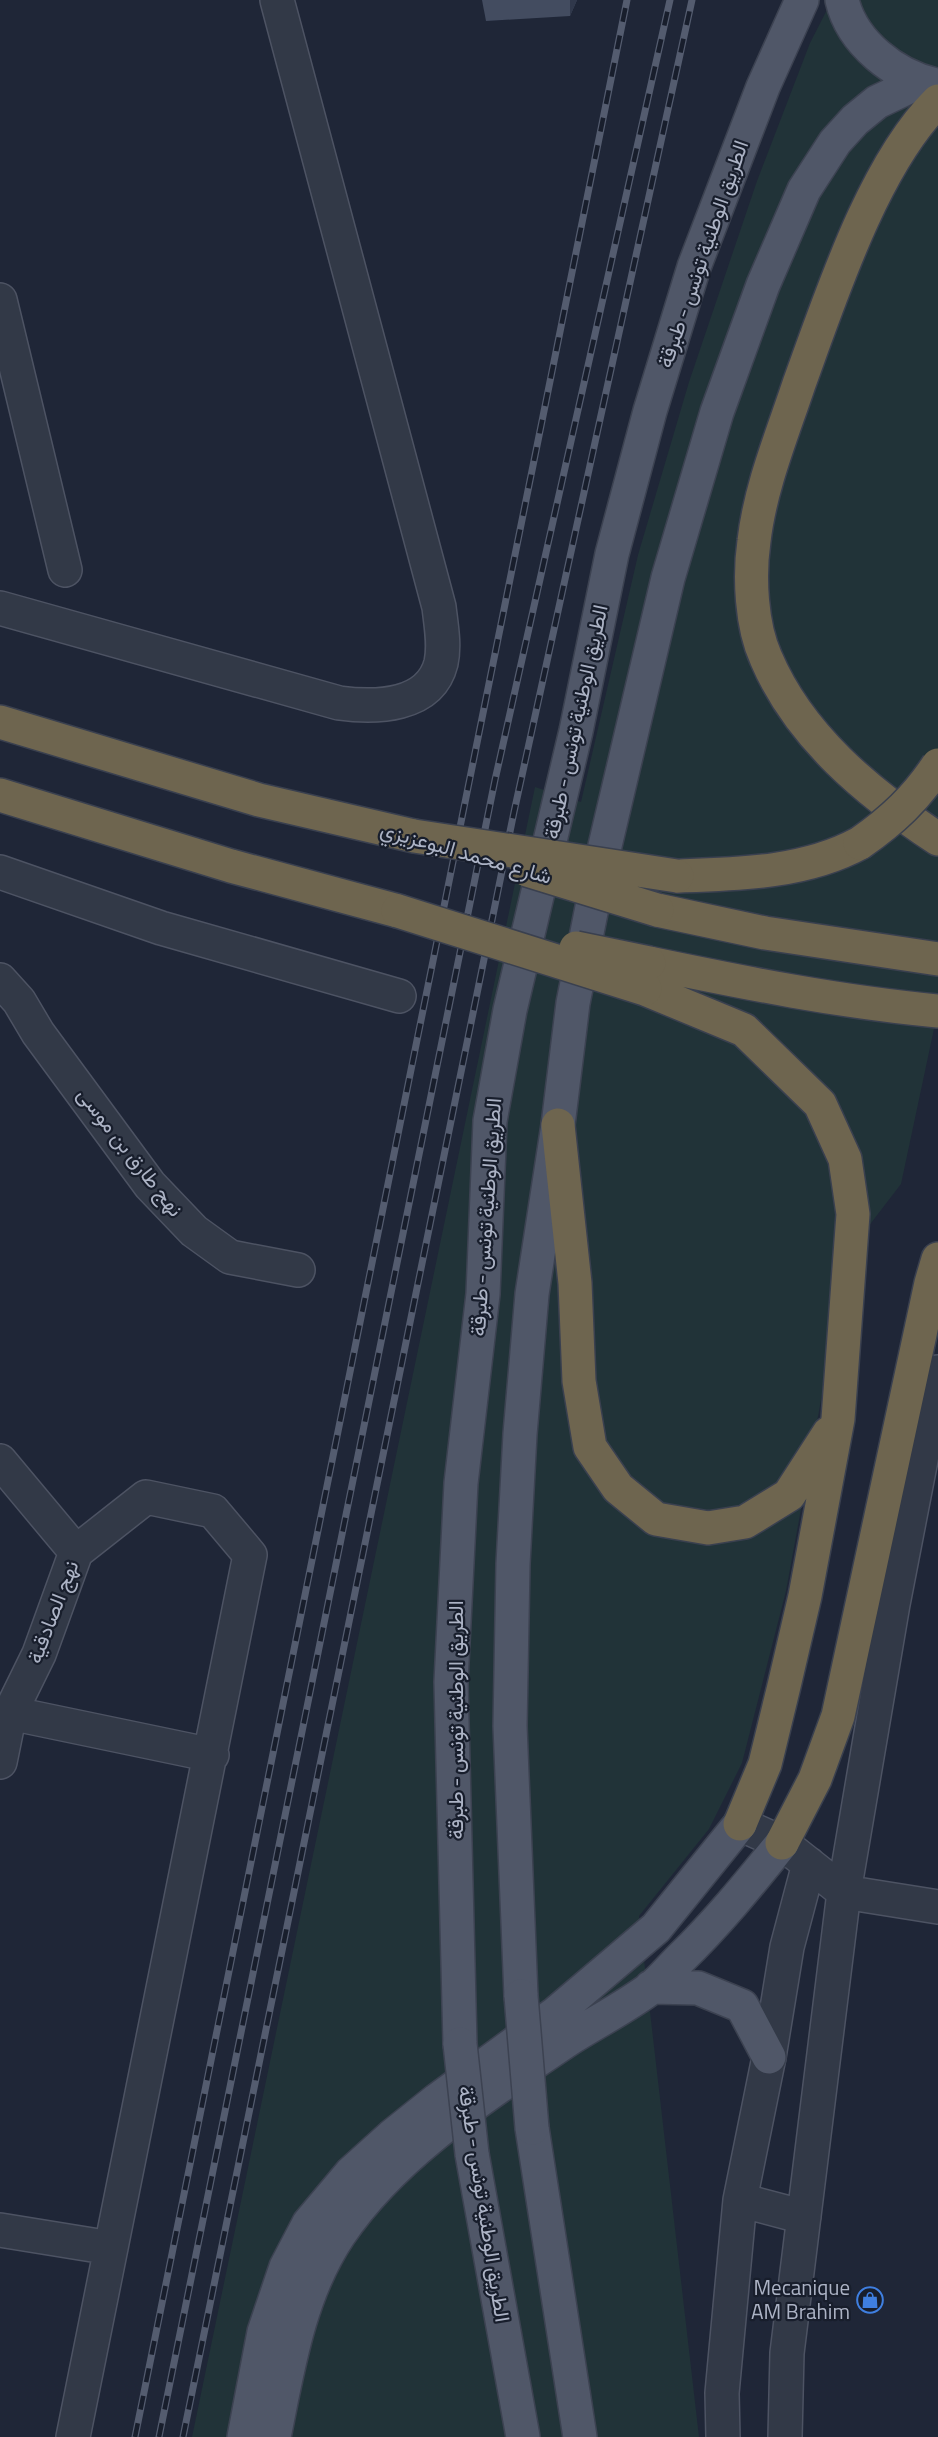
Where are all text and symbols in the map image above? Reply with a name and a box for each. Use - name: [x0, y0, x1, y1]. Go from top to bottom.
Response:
- street label: الطريق الوطنية تونس - طبرقة: [648, 135, 756, 372]
- street label: الطريق الوطنية تونس - طبرقة: [535, 602, 616, 842]
- street label: شارع محمد البوعزيزي: [376, 812, 556, 894]
- street label: نهج طارق بن موسى: [70, 1080, 192, 1223]
- street label: الطريق الوطنية تونس - طبرقة: [461, 1097, 509, 1337]
- street label: نهج الصادقية: [18, 1555, 86, 1668]
- street label: الطريق الوطنية تونس - طبرقة: [439, 1600, 471, 1840]
- street label: الطريق الوطنية تونس - طبرقة: [450, 2083, 519, 2324]
- place label: Mecanique AM Brahim: [751, 2271, 850, 2327]
- shop icon: Mecanique AM Brahim: [855, 2285, 885, 2315]

